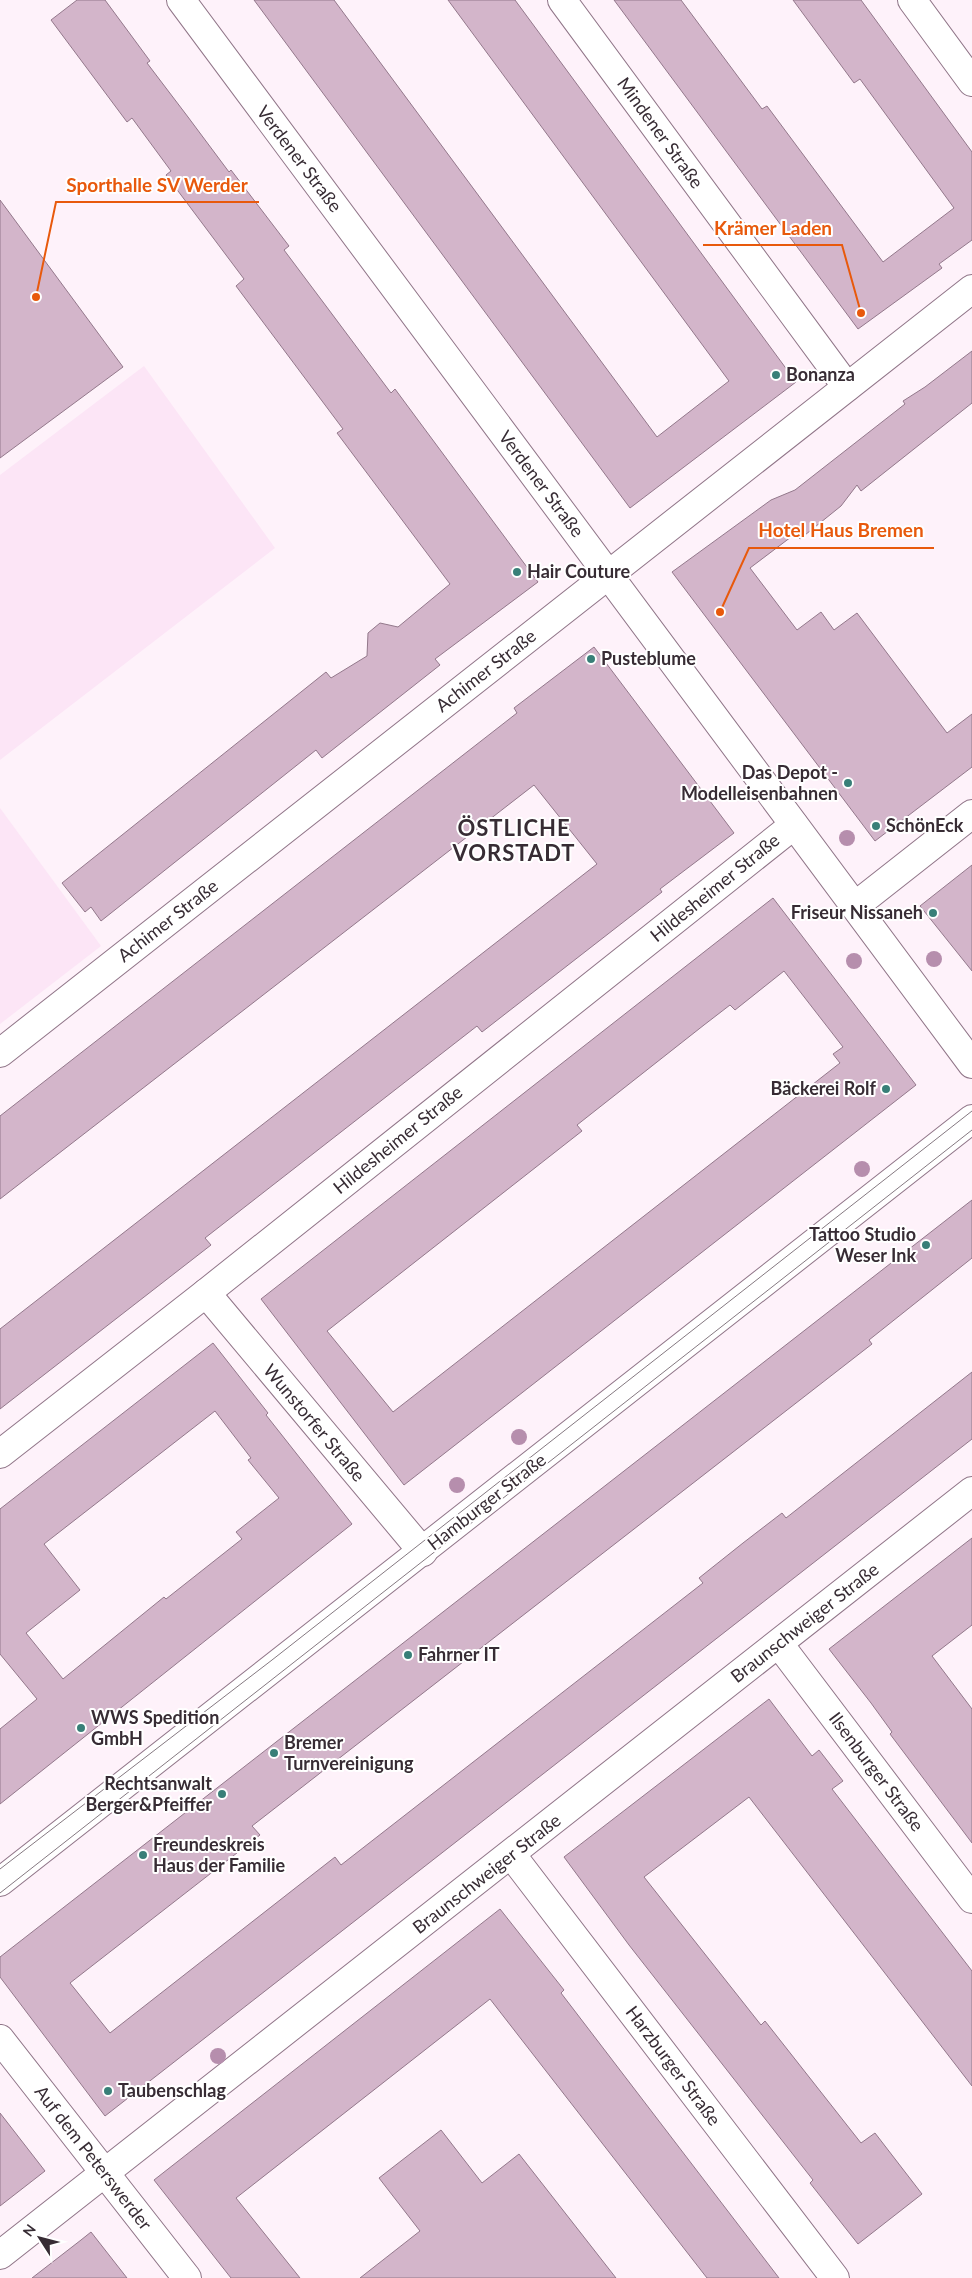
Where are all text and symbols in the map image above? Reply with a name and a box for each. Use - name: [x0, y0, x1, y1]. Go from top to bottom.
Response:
- street label: Mindener Straße: [613, 73, 708, 192]
- street label: Verdener Straße: [253, 101, 347, 216]
- callout: Sporthalle SV Werder: [56, 168, 259, 202]
- text: Sporthalle SV Werder: [66, 173, 249, 196]
- callout: Krämer Laden: [703, 211, 842, 245]
- text: Krämer Laden: [714, 216, 832, 239]
- place label: Bonanza: [786, 363, 855, 385]
- marker: Bonanza: [770, 369, 782, 381]
- street label: Verdener Straße: [495, 426, 589, 541]
- callout: Hotel Haus Bremen: [749, 514, 934, 548]
- text: Hotel Haus Bremen: [758, 518, 924, 541]
- place label: Hair Couture: [527, 560, 631, 582]
- marker: Hair Couture: [511, 566, 523, 578]
- street label: Achimer Straße: [431, 624, 540, 716]
- place label: Pusteblume: [601, 647, 696, 669]
- marker: Pusteblume: [585, 653, 597, 665]
- place label: Das Depot - Modelleisenbahnen: [681, 761, 838, 804]
- marker: Das Depot - Modelleisenbahnen: [842, 777, 854, 789]
- district label: ÖSTLICHE VORSTADT: [451, 814, 576, 866]
- place label: SchönEck: [886, 814, 964, 836]
- marker: SchönEck: [870, 820, 882, 832]
- street label: Hildesheimer Straße: [645, 828, 783, 946]
- street label: Achimer Straße: [113, 874, 222, 966]
- place label: Friseur Nissaneh: [791, 901, 923, 923]
- marker: Friseur Nissaneh: [927, 907, 939, 919]
- place label: Bäckerei Rolf: [770, 1077, 877, 1099]
- street label: Hildesheimer Straße: [328, 1080, 466, 1198]
- marker: Bäckerei Rolf: [880, 1083, 892, 1095]
- place label: Tattoo Studio Weser Ink: [809, 1223, 916, 1266]
- marker: Tattoo Studio Weser Ink: [920, 1239, 932, 1251]
- street label: Wunstorfer Straße: [259, 1359, 370, 1486]
- street label: Hamburger Straße: [423, 1448, 550, 1554]
- street label: Braunschweiger Straße: [726, 1558, 883, 1687]
- place label: Fahrner IT: [418, 1643, 500, 1665]
- marker: Fahrner IT: [402, 1649, 414, 1661]
- place label: WWS Spedition GmbH: [91, 1706, 219, 1749]
- street label: Ilsenburger Straße: [825, 1707, 929, 1835]
- marker: WWS Spedition GmbH: [75, 1722, 87, 1734]
- place label: Bremer Turnvereinigung: [284, 1731, 414, 1774]
- marker: Bremer Turnvereinigung: [268, 1747, 280, 1759]
- place label: Rechtsanwalt Berger&Pfeiffer: [85, 1772, 212, 1815]
- marker: Rechtsanwalt Berger&Pfeiffer: [216, 1788, 228, 1800]
- street label: Braunschweiger Straße: [408, 1809, 565, 1938]
- place label: Freundeskreis Haus der Familie: [153, 1833, 286, 1876]
- marker: Freundeskreis Haus der Familie: [137, 1849, 149, 1861]
- street label: Harzburger Straße: [622, 2001, 726, 2130]
- place label: Taubenschlag: [118, 2079, 226, 2101]
- street label: Auf dem Peterswerder: [31, 2081, 157, 2234]
- marker: Taubenschlag: [102, 2085, 114, 2097]
- north arrow: [15, 2213, 65, 2263]
- text: N: [19, 2221, 39, 2239]

